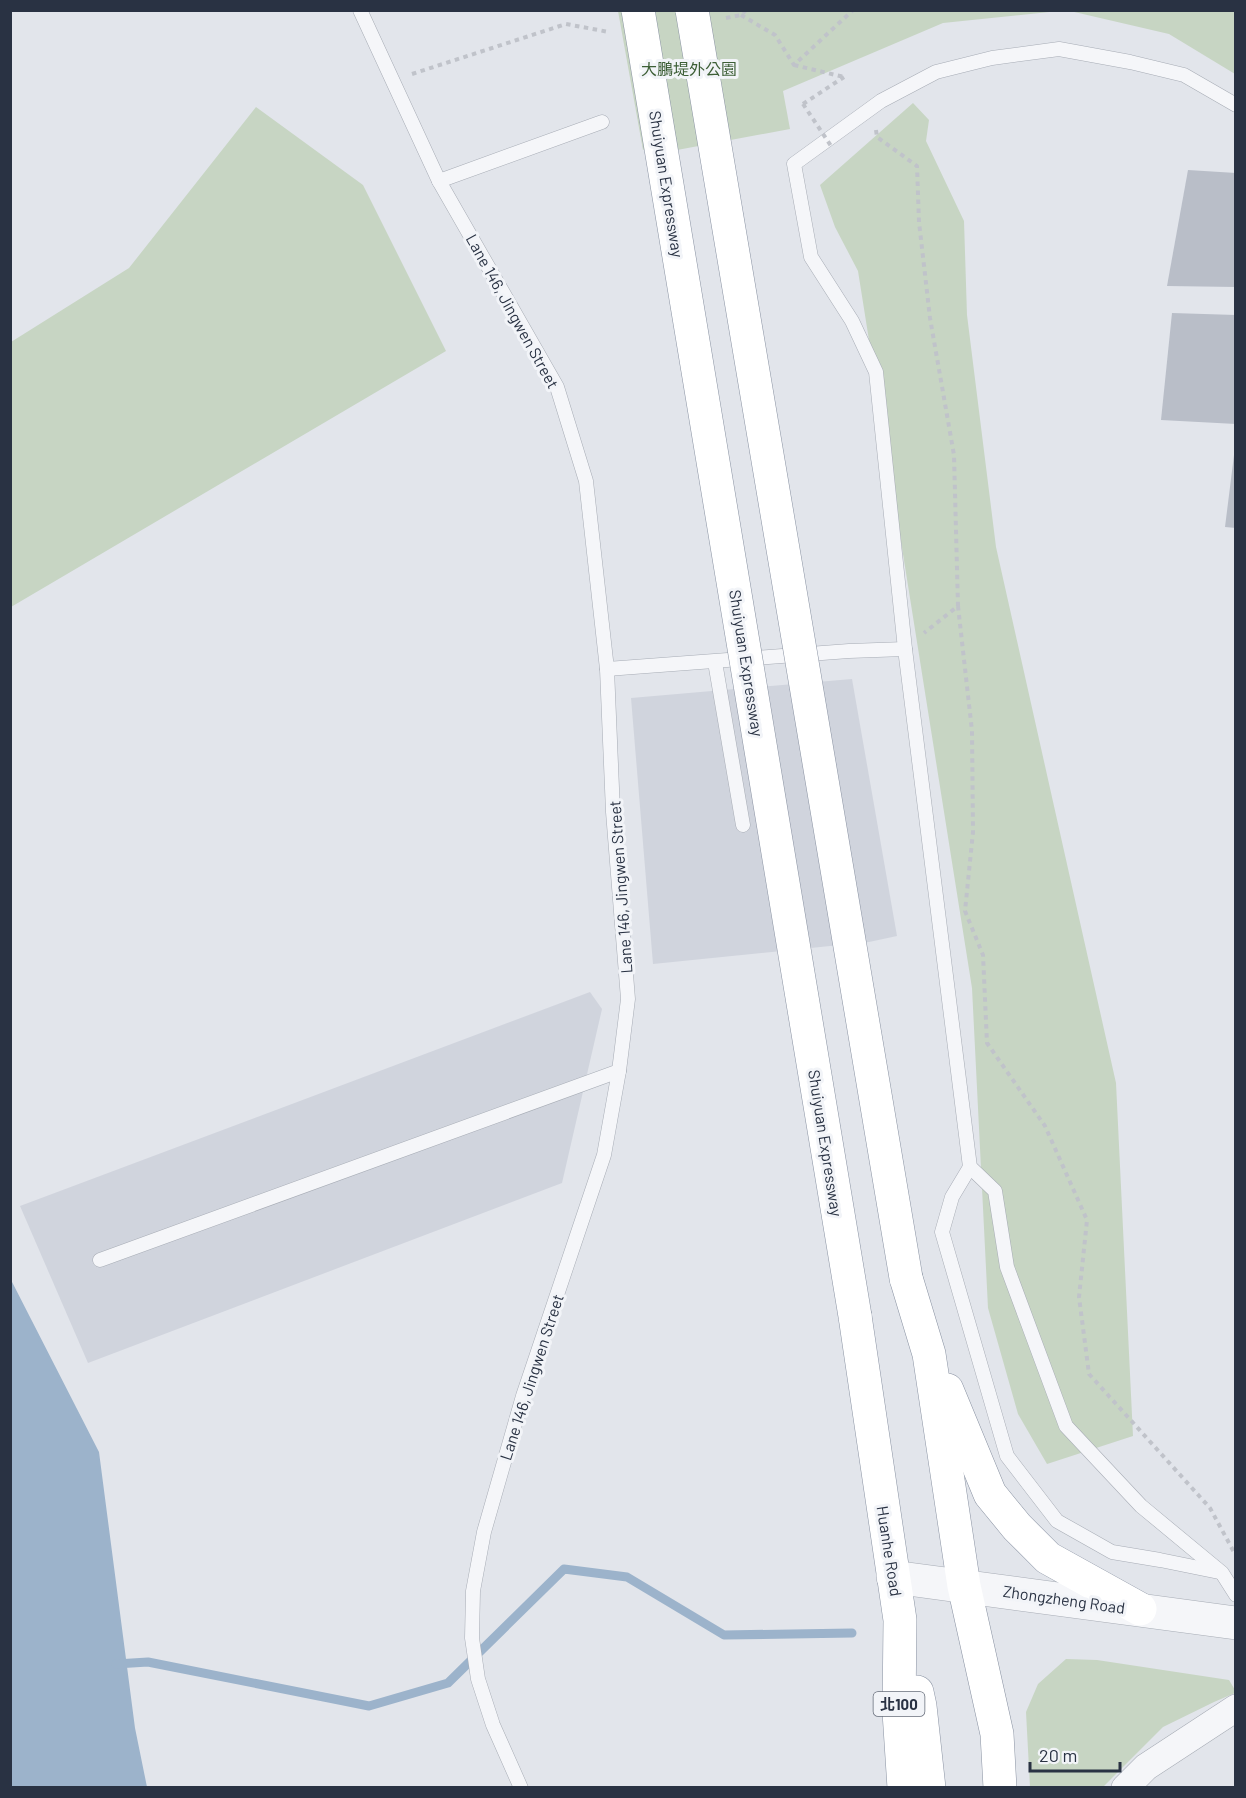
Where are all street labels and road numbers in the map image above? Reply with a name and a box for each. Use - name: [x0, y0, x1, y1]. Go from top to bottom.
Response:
- street label: Shuiyuan Expressway: [646, 109, 688, 259]
- street label: Lane 146, Jingwen Street: [463, 231, 563, 391]
- street label: Shuiyuan Expressway: [726, 588, 768, 738]
- street label: Lane 146, Jingwen Street: [604, 800, 636, 974]
- street label: Shuiyuan Expressway: [805, 1068, 847, 1218]
- street label: Lane 146, Jingwen Street: [495, 1292, 567, 1462]
- street label: Huanhe Road: [873, 1504, 907, 1598]
- street label: Zhongzheng Road: [1002, 1581, 1126, 1617]
- road number: 北100: [874, 1692, 924, 1716]

